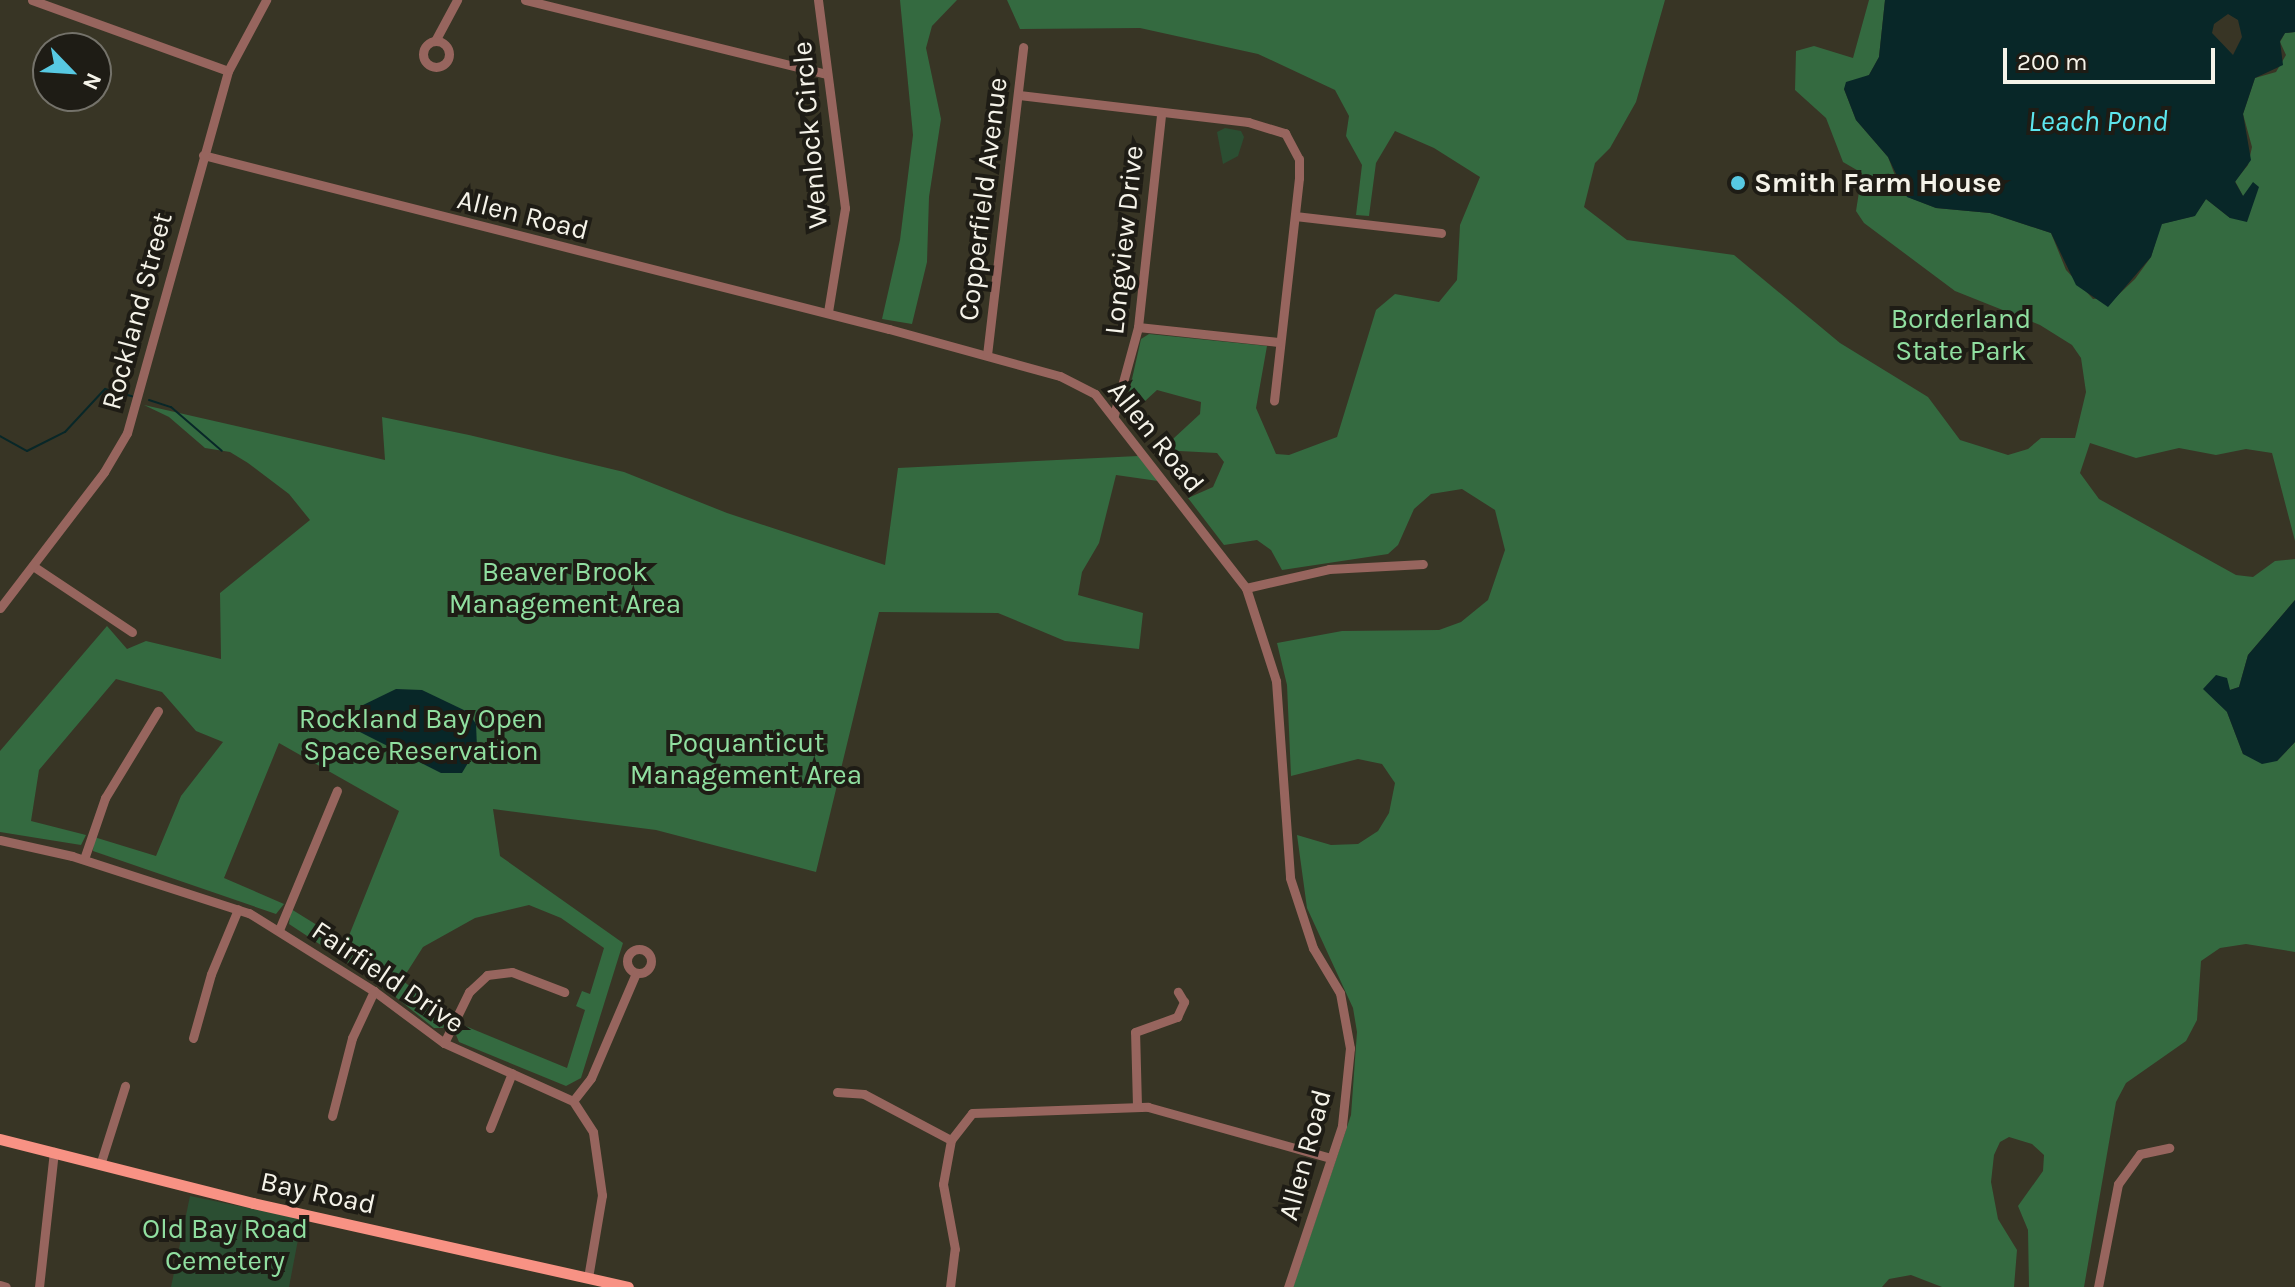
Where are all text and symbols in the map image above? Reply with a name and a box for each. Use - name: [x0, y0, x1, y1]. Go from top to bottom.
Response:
- north arrow: [32, 32, 112, 112]
- scale bar: [2007, 32, 2219, 82]
- street label: Wenlock Circle: [785, 40, 835, 230]
- text: 200 m: [2017, 48, 2088, 76]
- text: N: [77, 69, 107, 94]
- street label: Copperfield Avenue: [951, 75, 1015, 323]
- water label: Leach Pond: [2028, 103, 2168, 139]
- street label: Longview Drive: [1097, 144, 1151, 336]
- place label: Smith Farm House: [1754, 166, 2002, 200]
- marker: Smith Farm House: [1729, 174, 1747, 192]
- street label: Allen Road: [454, 182, 592, 248]
- street label: Rockland Street: [95, 209, 179, 413]
- park label: Borderland State Park: [1891, 302, 2031, 368]
- street label: Allen Road: [1101, 374, 1211, 500]
- park label: Beaver Brook Management Area: [449, 555, 681, 621]
- park label: Rockland Bay Open Space Reservation: [299, 702, 543, 768]
- park label: Poquanticut Management Area: [630, 726, 862, 792]
- street label: Fairfield Drive: [305, 914, 471, 1040]
- street label: Allen Road: [1271, 1086, 1339, 1224]
- street label: Bay Road: [257, 1164, 379, 1222]
- park label: Old Bay Road Cemetery: [142, 1212, 308, 1278]

